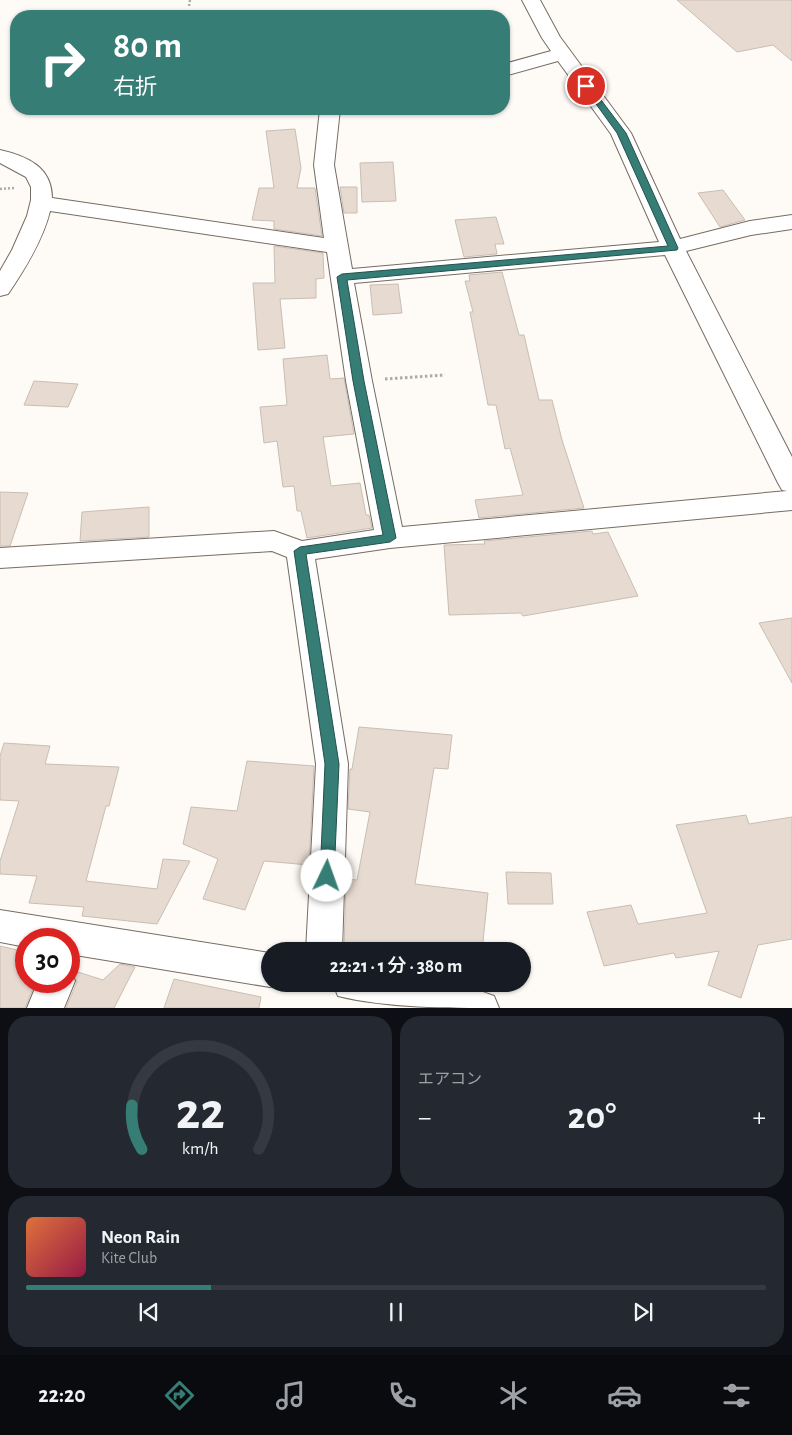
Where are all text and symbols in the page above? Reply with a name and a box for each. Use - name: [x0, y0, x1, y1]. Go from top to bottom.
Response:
- text: 80 m: [113, 29, 182, 64]
- icon: right: [30, 30, 95, 95]
- pin: [565, 65, 607, 107]
- icon: arrive: [572, 72, 600, 100]
- text: 右折: [113, 76, 157, 98]
- position arrow: [300, 849, 352, 901]
- speed limit sign: 30: [15, 928, 80, 993]
- text: 22:21 · 1 分 · 380 m: [330, 957, 462, 976]
- text: エアコン: [418, 1071, 482, 1087]
- text: 22: [176, 1086, 224, 1138]
- text: 20°: [568, 1098, 616, 1136]
- text: −: [418, 1104, 431, 1132]
- text: +: [753, 1104, 766, 1132]
- text: km/h: [182, 1140, 218, 1158]
- text: Neon Rain: [101, 1228, 180, 1247]
- text: Kite Club: [101, 1250, 157, 1266]
- icon: previous: [135, 1298, 163, 1326]
- icon: pause: [382, 1298, 410, 1326]
- icon: next: [629, 1298, 657, 1326]
- icon: directions: [162, 1378, 197, 1413]
- icon: music: [273, 1378, 308, 1413]
- icon: phone: [385, 1378, 420, 1413]
- icon: climate: [496, 1378, 531, 1413]
- icon: car: [607, 1378, 642, 1413]
- icon: filters: [719, 1378, 754, 1413]
- text: 22:20: [38, 1384, 86, 1406]

